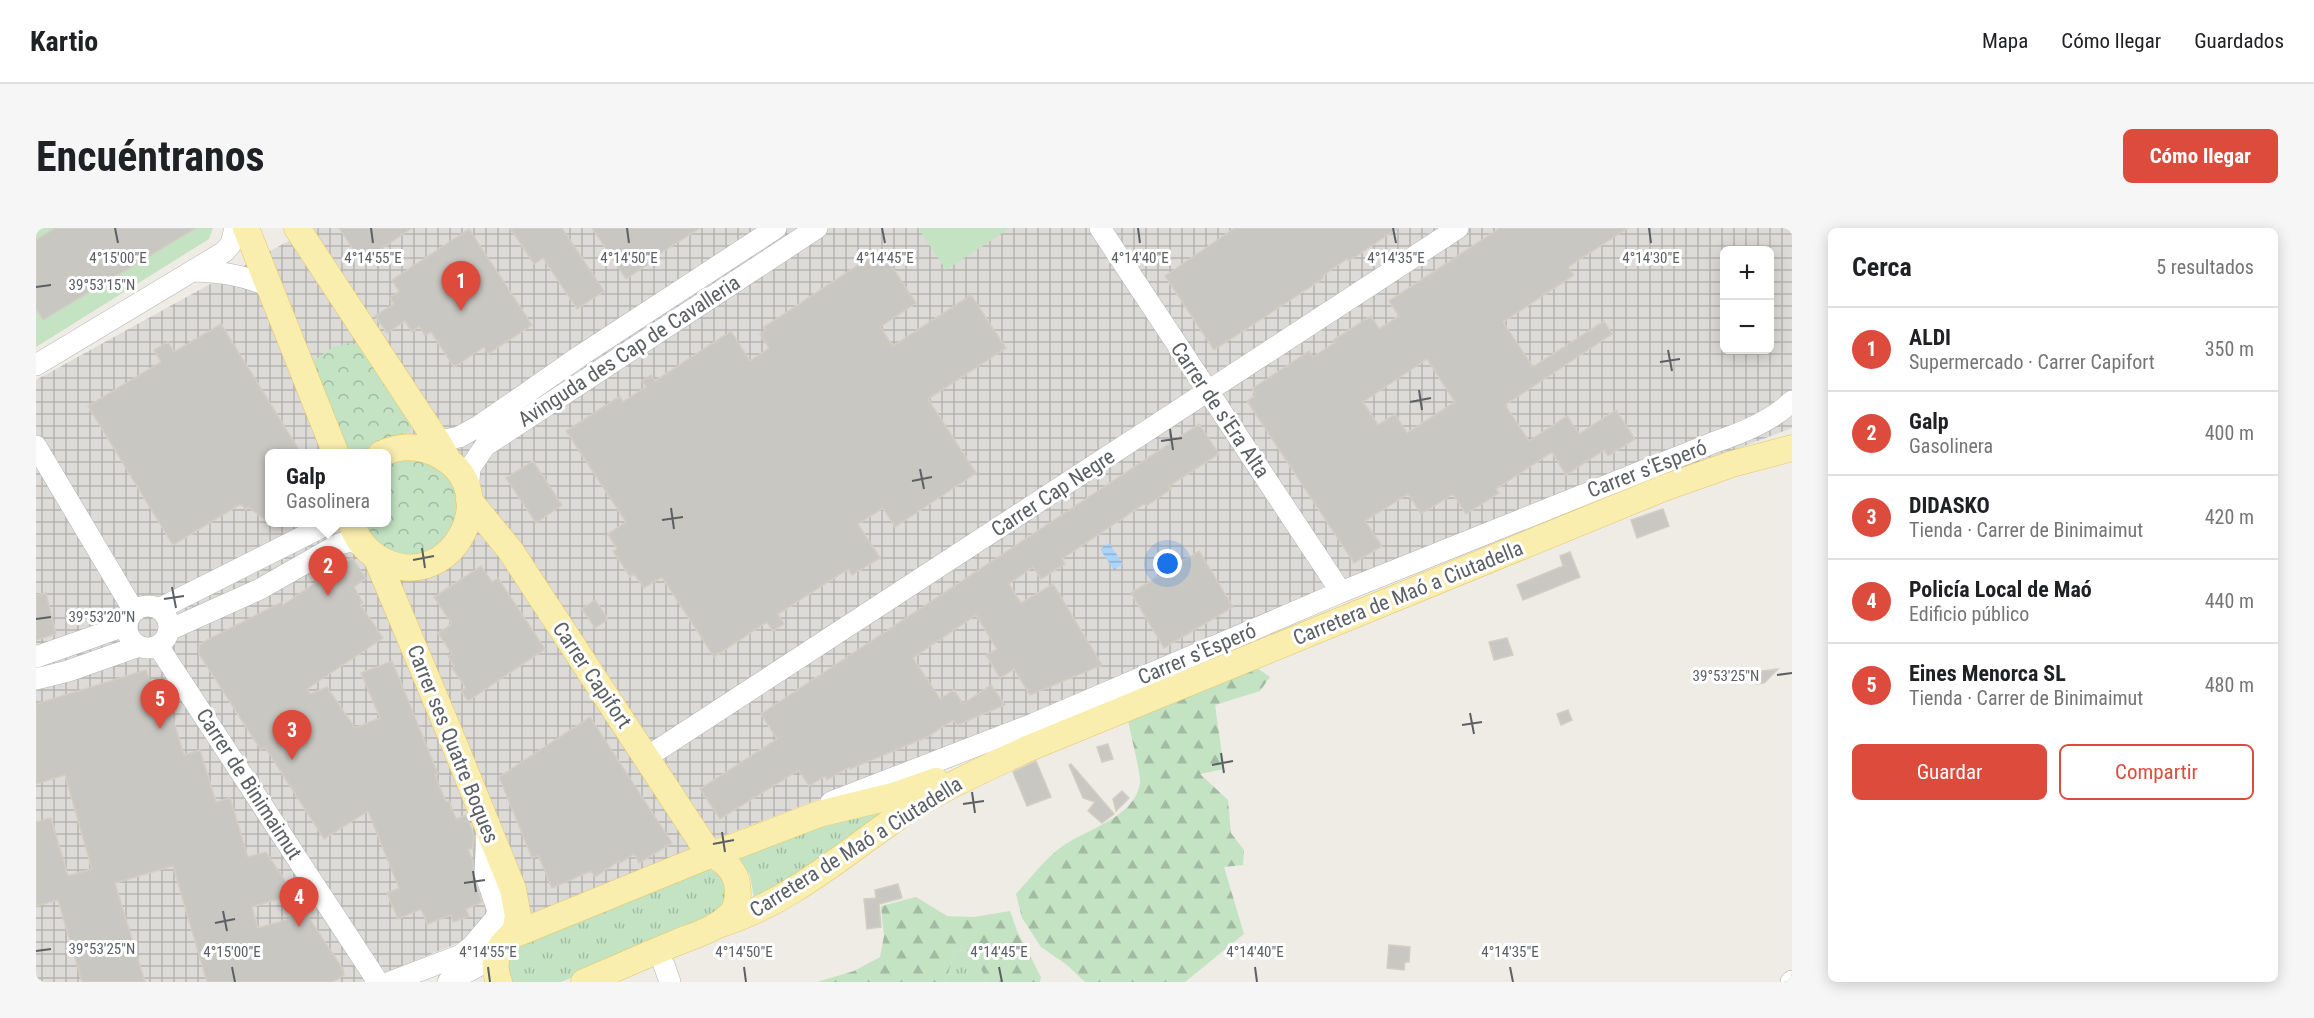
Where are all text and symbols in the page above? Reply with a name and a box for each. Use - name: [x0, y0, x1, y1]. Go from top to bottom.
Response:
- text: Kartio: [30, 25, 98, 58]
- text: Mapa: [1982, 29, 2028, 53]
- text: Cómo llegar: [2061, 29, 2161, 53]
- text: Guardados: [2194, 29, 2284, 53]
- button: Cómo llegar: [2123, 129, 2278, 183]
- text: Encuéntranos: [36, 132, 265, 181]
- map controls: [1720, 246, 1774, 354]
- button: +: [1720, 246, 1774, 300]
- text: 4°15'00"E: [89, 249, 147, 267]
- text: 4°14'55"E: [344, 249, 402, 267]
- text: 4°14'50"E: [600, 249, 658, 267]
- text: 4°14'45"E: [856, 249, 914, 267]
- text: 4°14'40"E: [1111, 249, 1169, 267]
- text: 4°14'35"E: [1367, 249, 1425, 267]
- text: 4°14'30"E: [1622, 249, 1680, 267]
- text: Cerca: [1852, 252, 1912, 282]
- text: 5 resultados: [2156, 255, 2254, 279]
- pin: 1: [442, 262, 480, 311]
- street label: Avinguda des Cap de Cavalleria: [514, 270, 744, 432]
- text: 39°53'15"N: [69, 276, 135, 294]
- button: −: [1720, 300, 1774, 354]
- text: ALDI: [1909, 325, 1951, 350]
- text: 1: [1866, 337, 1877, 361]
- text: 350 m: [2205, 337, 2254, 361]
- street label: Carrer de s'Era Alta: [1166, 338, 1274, 482]
- text: Supermercado · Carrer Capifort: [1909, 350, 2155, 374]
- text: Galp: [1909, 409, 1949, 434]
- text: 2: [1866, 421, 1877, 445]
- text: 400 m: [2205, 421, 2254, 445]
- text: Gasolinera: [1909, 434, 1993, 458]
- street label: Carrer s'Esperó: [1584, 435, 1710, 503]
- street label: Carrer Cap Negre: [987, 444, 1119, 542]
- popup: [265, 449, 391, 527]
- text: Galp: [286, 464, 326, 489]
- text: Gasolinera: [286, 489, 370, 513]
- text: DIDASKO: [1909, 493, 1990, 518]
- text: 3: [1866, 505, 1877, 529]
- text: 420 m: [2205, 505, 2254, 529]
- text: Tienda · Carrer de Binimaimut: [1909, 518, 2143, 542]
- street label: Carretera de Maó a Ciutadella: [1290, 536, 1526, 650]
- pin: 2: [308, 546, 348, 596]
- your location: [1153, 549, 1182, 578]
- text: Policía Local de Maó: [1909, 577, 2092, 602]
- text: 4: [1866, 589, 1877, 613]
- text: 440 m: [2205, 589, 2254, 613]
- text: Edificio público: [1909, 602, 2029, 626]
- text: 39°53'20"N: [69, 608, 135, 626]
- street label: Carrer Capifort: [548, 617, 636, 733]
- street label: Carrer s'Esperó: [1134, 618, 1260, 690]
- street label: Carrer ses Quatre Boques: [402, 641, 504, 847]
- text: Eines Menorca SL: [1909, 661, 2066, 686]
- text: 39°53'25"N: [1693, 667, 1759, 685]
- text: 5: [1866, 673, 1877, 697]
- text: 480 m: [2205, 673, 2254, 697]
- pin: 5: [140, 680, 180, 729]
- text: Tienda · Carrer de Binimaimut: [1909, 686, 2143, 710]
- street label: Carrer de Binimaimut: [191, 704, 307, 864]
- pin: 3: [272, 710, 312, 760]
- button: Guardar: [1852, 744, 2047, 800]
- button: Compartir: [2059, 744, 2254, 800]
- street label: Carretera de Maó a Ciutadella: [745, 772, 967, 922]
- pin: 4: [280, 878, 318, 927]
- text: 39°53'25"N: [69, 940, 135, 958]
- text: 4°15'00"E: [203, 943, 261, 961]
- text: 4°14'55"E: [459, 943, 517, 961]
- text: 4°14'50"E: [715, 943, 773, 961]
- text: 4°14'45"E: [970, 943, 1028, 961]
- text: 4°14'40"E: [1226, 943, 1284, 961]
- text: 4°14'35"E: [1481, 943, 1539, 961]

